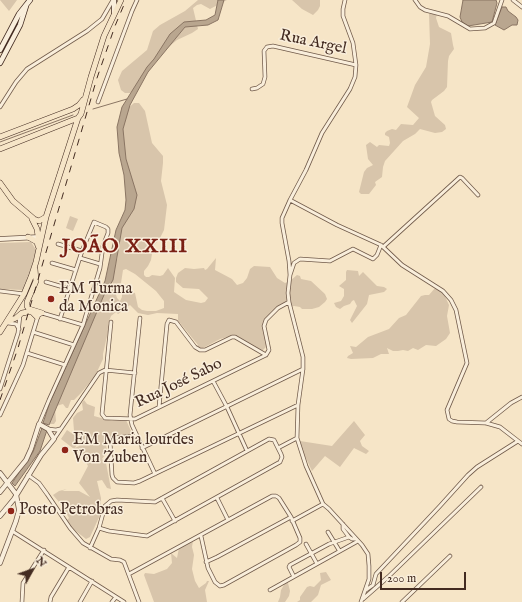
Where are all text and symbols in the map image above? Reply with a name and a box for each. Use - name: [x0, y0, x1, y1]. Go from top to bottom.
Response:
- street label: Rua Argel: [278, 27, 348, 59]
- district label: JOÃO XXIII: [62, 236, 188, 260]
- place label: EM Turma da Monica: [59, 280, 132, 318]
- marker: EM Turma da Monica: [46, 294, 56, 304]
- street label: Rua José Sabo: [132, 355, 226, 413]
- place label: EM Maria lourdes Von Zuben: [73, 431, 194, 469]
- marker: EM Maria lourdes Von Zuben: [60, 445, 70, 455]
- place label: Posto Petrobras: [19, 501, 123, 521]
- marker: Posto Petrobras: [6, 506, 16, 516]
- north arrow: [12, 550, 52, 590]
- text: N: [33, 554, 49, 570]
- scale bar: [382, 564, 468, 590]
- text: 200 m: [387, 571, 416, 586]

